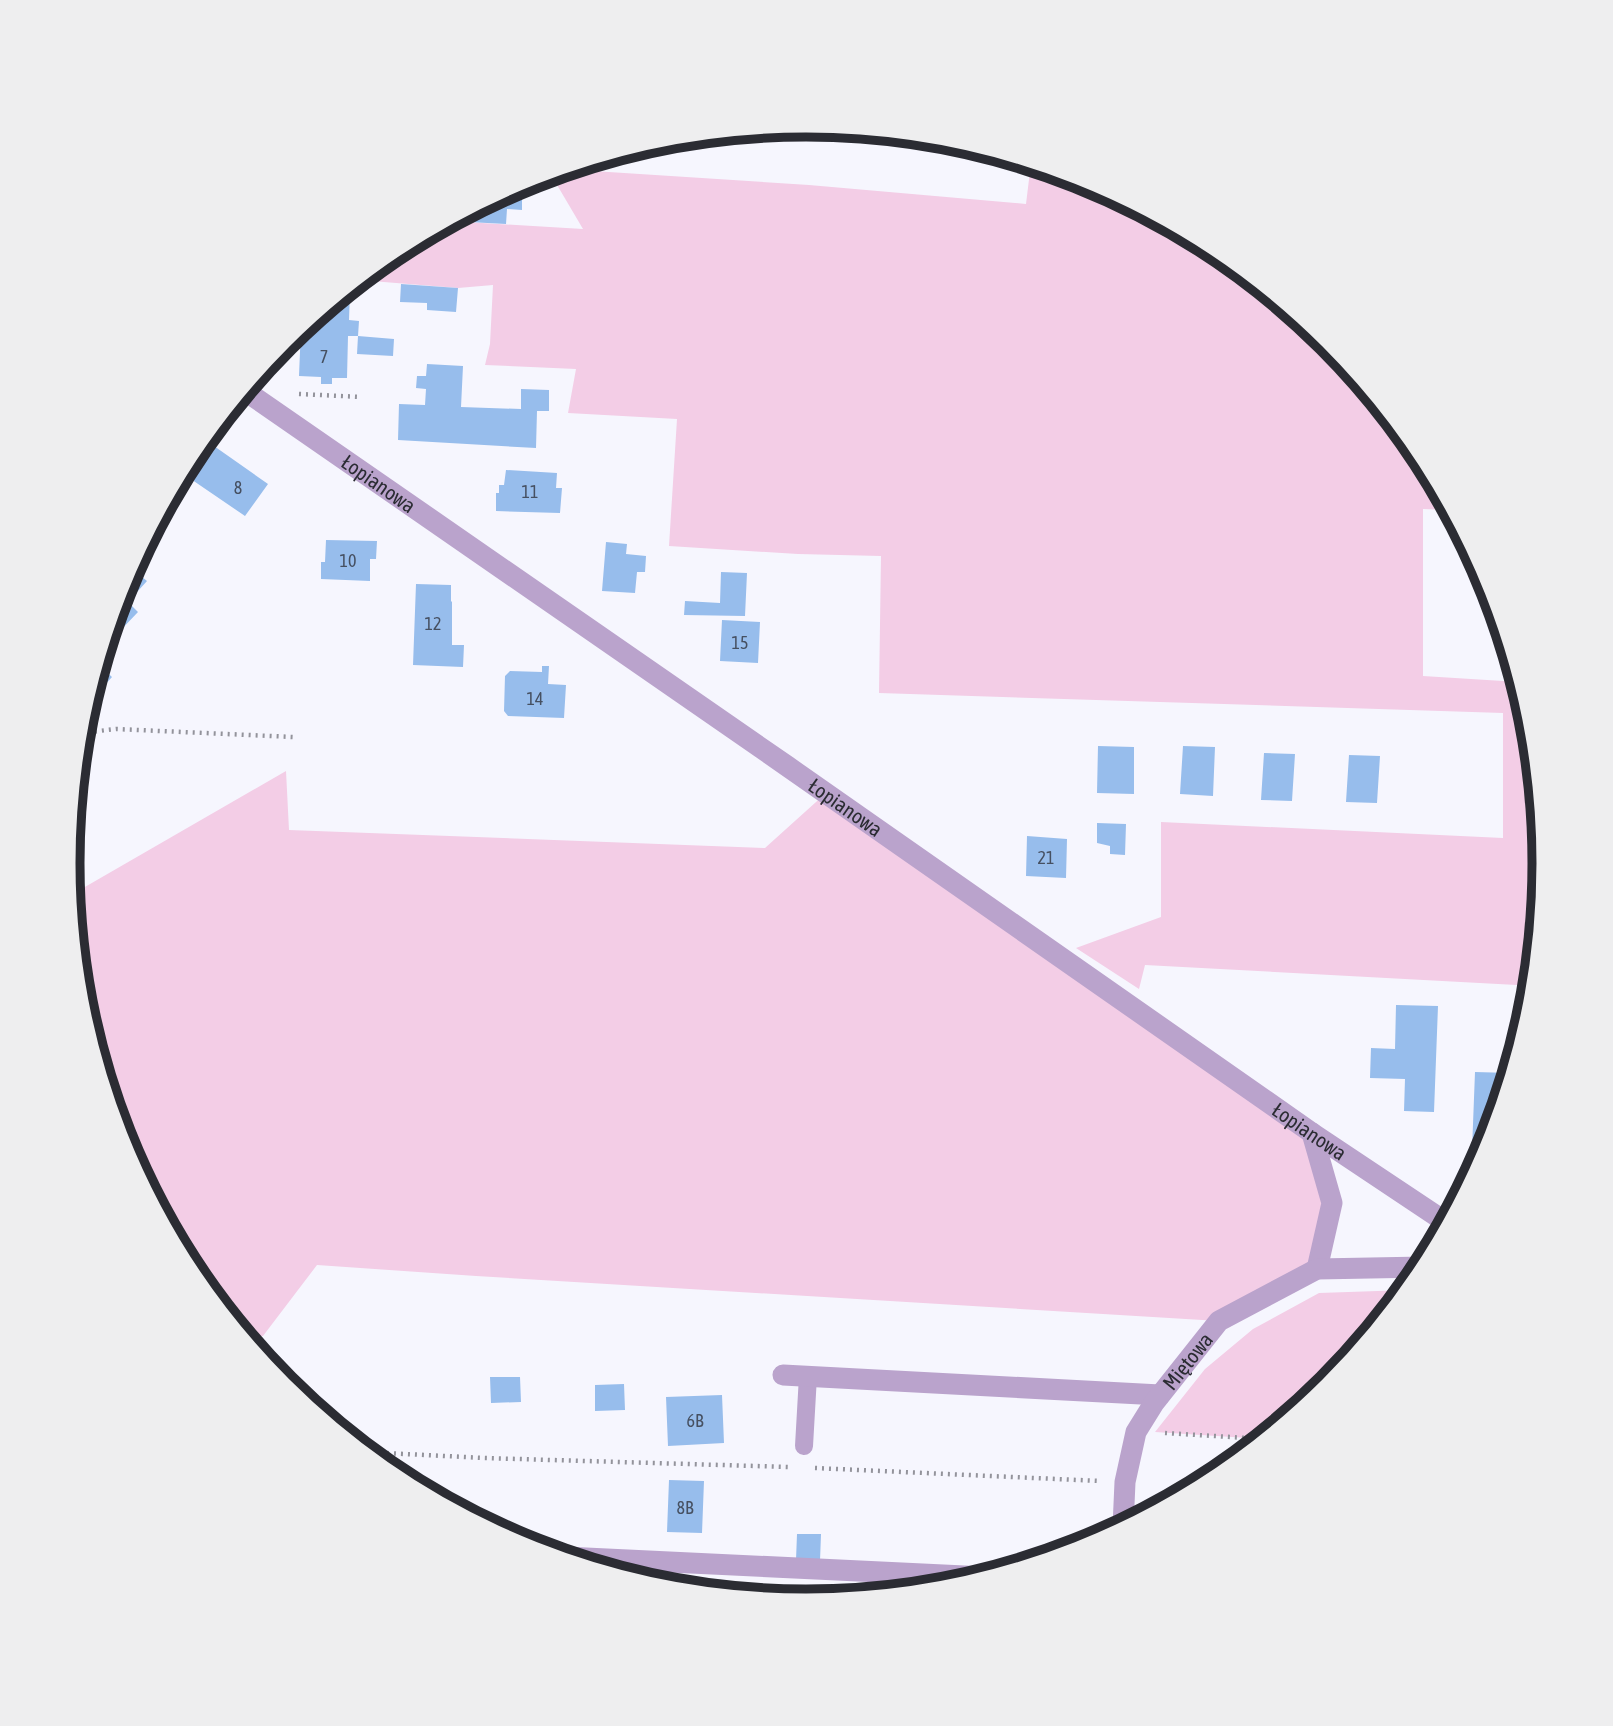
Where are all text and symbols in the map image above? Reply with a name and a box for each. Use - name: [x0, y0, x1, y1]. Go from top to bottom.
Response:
- house number: 7: [320, 346, 328, 367]
- street label: Łopianowa: [337, 449, 420, 517]
- house number: 8: [234, 477, 242, 498]
- house number: 11: [522, 481, 538, 502]
- house number: 10: [340, 550, 356, 571]
- house number: 12: [425, 613, 441, 634]
- house number: 15: [732, 632, 748, 653]
- house number: 14: [527, 688, 543, 709]
- street label: Łopianowa: [804, 773, 887, 841]
- house number: 21: [1038, 847, 1054, 868]
- street label: Łopianowa: [1268, 1097, 1351, 1165]
- street label: Miętowa: [1157, 1328, 1217, 1394]
- house number: 6B: [687, 1410, 704, 1431]
- house number: 8B: [677, 1497, 694, 1518]

